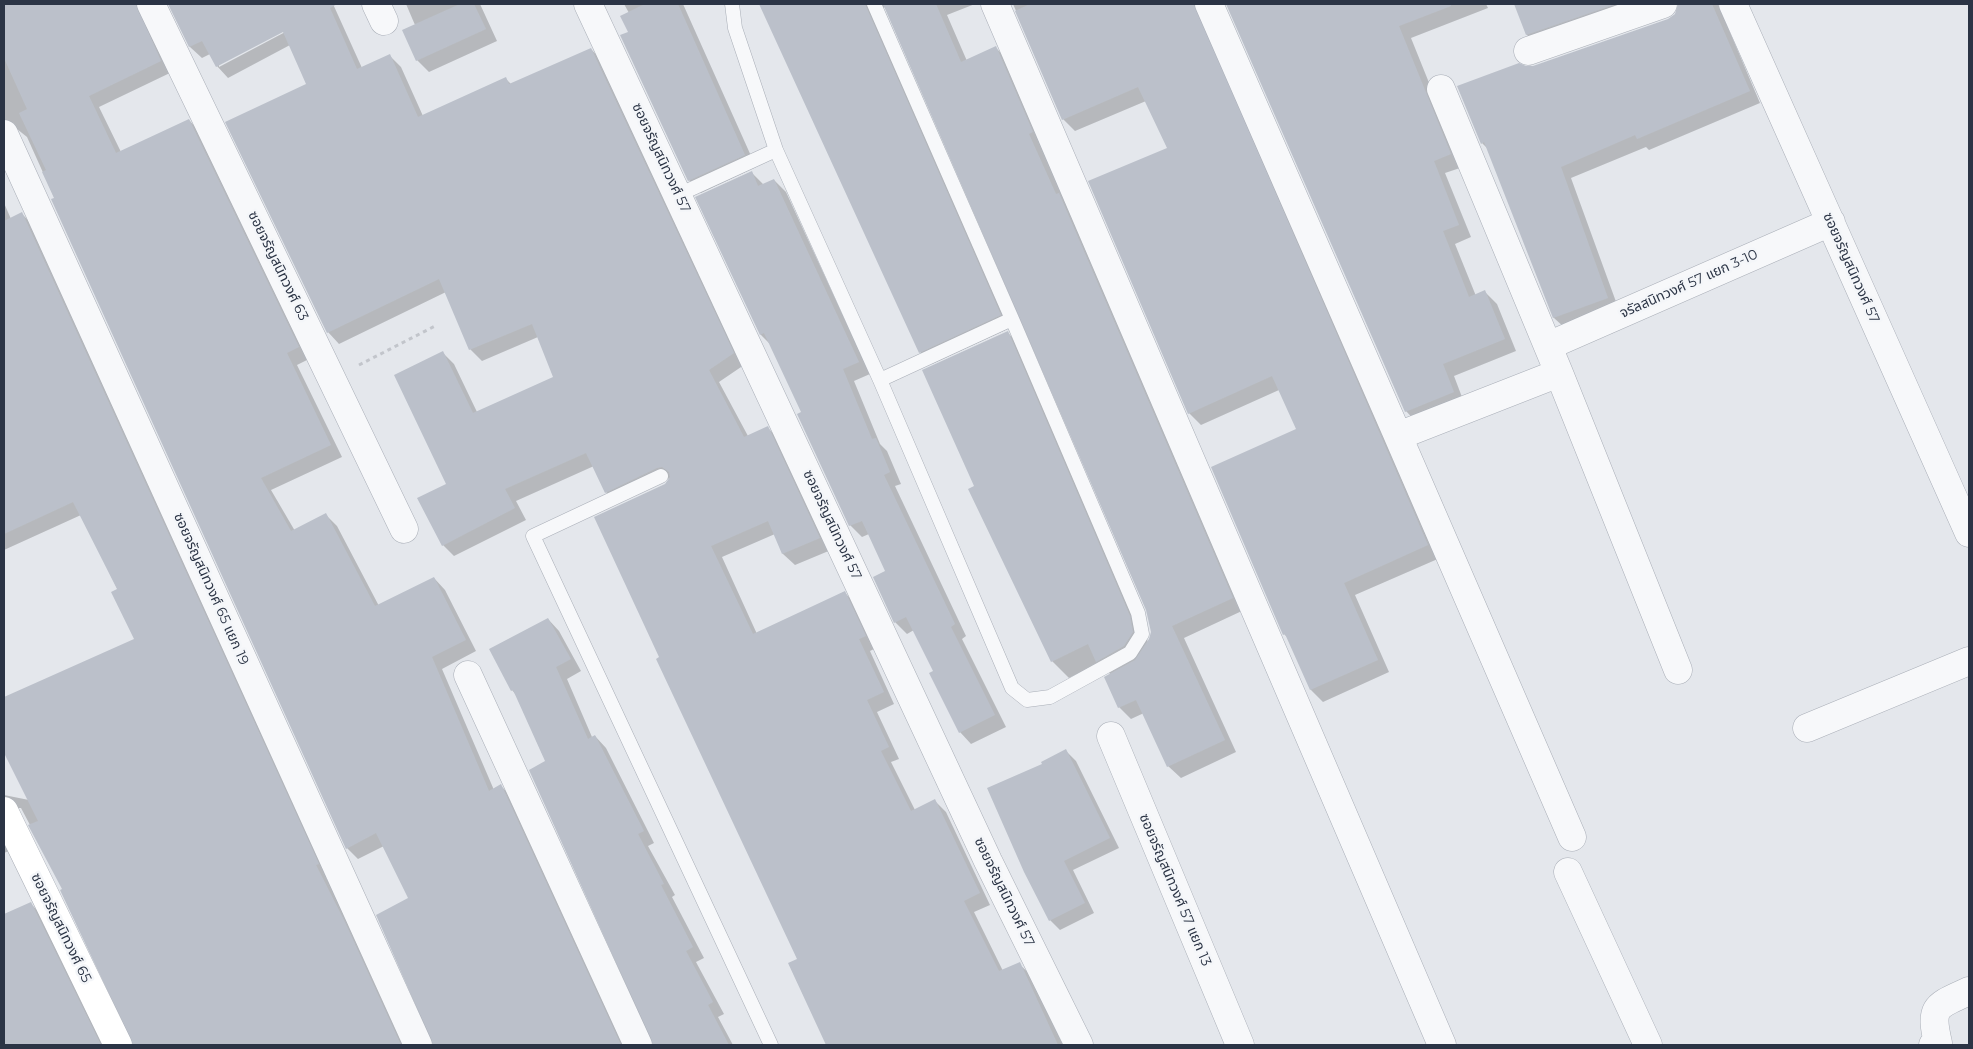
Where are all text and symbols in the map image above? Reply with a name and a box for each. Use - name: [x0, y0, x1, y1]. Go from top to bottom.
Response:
- street label: ซอยจรัญสนิทวงศ์ 57: [628, 100, 694, 216]
- street label: ซอยจรัญสนิทวงศ์ 63: [244, 209, 312, 323]
- street label: ซอยจรัญสนิทวงศ์ 57: [1819, 210, 1883, 326]
- street label: จรัลสนิทวงศ์ 57 แยก 3-10: [1617, 246, 1761, 322]
- street label: ซอยจรัญสนิทวงศ์ 57: [799, 467, 865, 583]
- street label: ซอยจรัญสนิทวงศ์ 65 แยก 19: [170, 510, 252, 668]
- street label: ซอยจรัญสนิทวงศ์ 57 แยก 13: [1135, 811, 1215, 969]
- street label: ซอยจรัญสนิทวงศ์ 57: [970, 835, 1038, 949]
- street label: ซอยจรัญสนิทวงศ์ 65: [27, 871, 95, 985]

